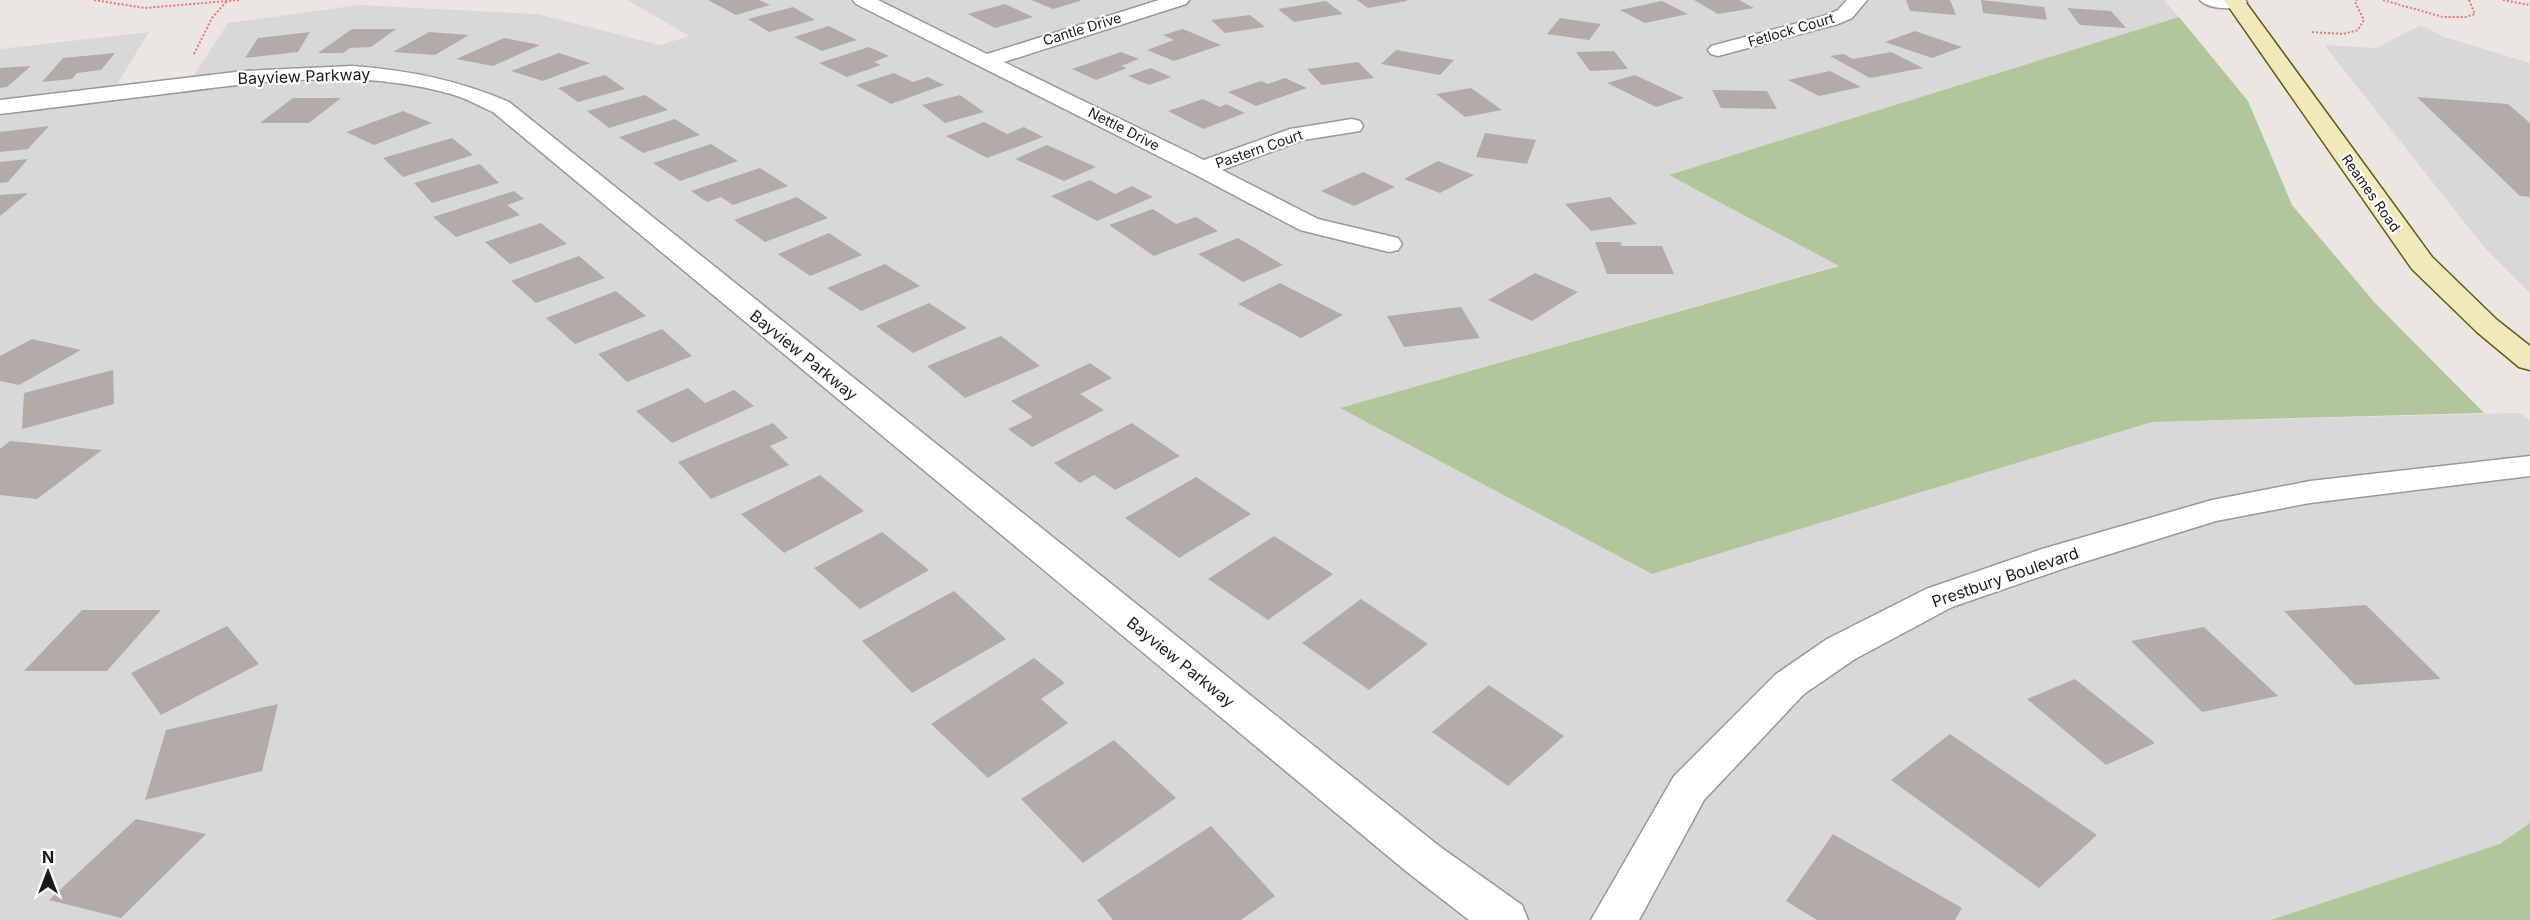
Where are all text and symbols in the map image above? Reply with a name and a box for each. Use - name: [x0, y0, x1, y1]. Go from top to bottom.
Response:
- street label: Cantle Drive: [1041, 9, 1123, 49]
- street label: Fetlock Court: [1746, 9, 1836, 50]
- street label: Bayview Parkway: [237, 64, 371, 88]
- street label: Nettle Drive: [1086, 103, 1163, 154]
- street label: Pastern Court: [1213, 125, 1305, 171]
- street label: Reames Road: [2338, 151, 2404, 235]
- street label: Bayview Parkway: [746, 305, 862, 405]
- street label: Prestbury Boulevard: [1929, 542, 2081, 612]
- street label: Bayview Parkway: [1123, 612, 1239, 712]
- north arrow: [18, 842, 78, 902]
- text: N: [42, 847, 54, 867]

